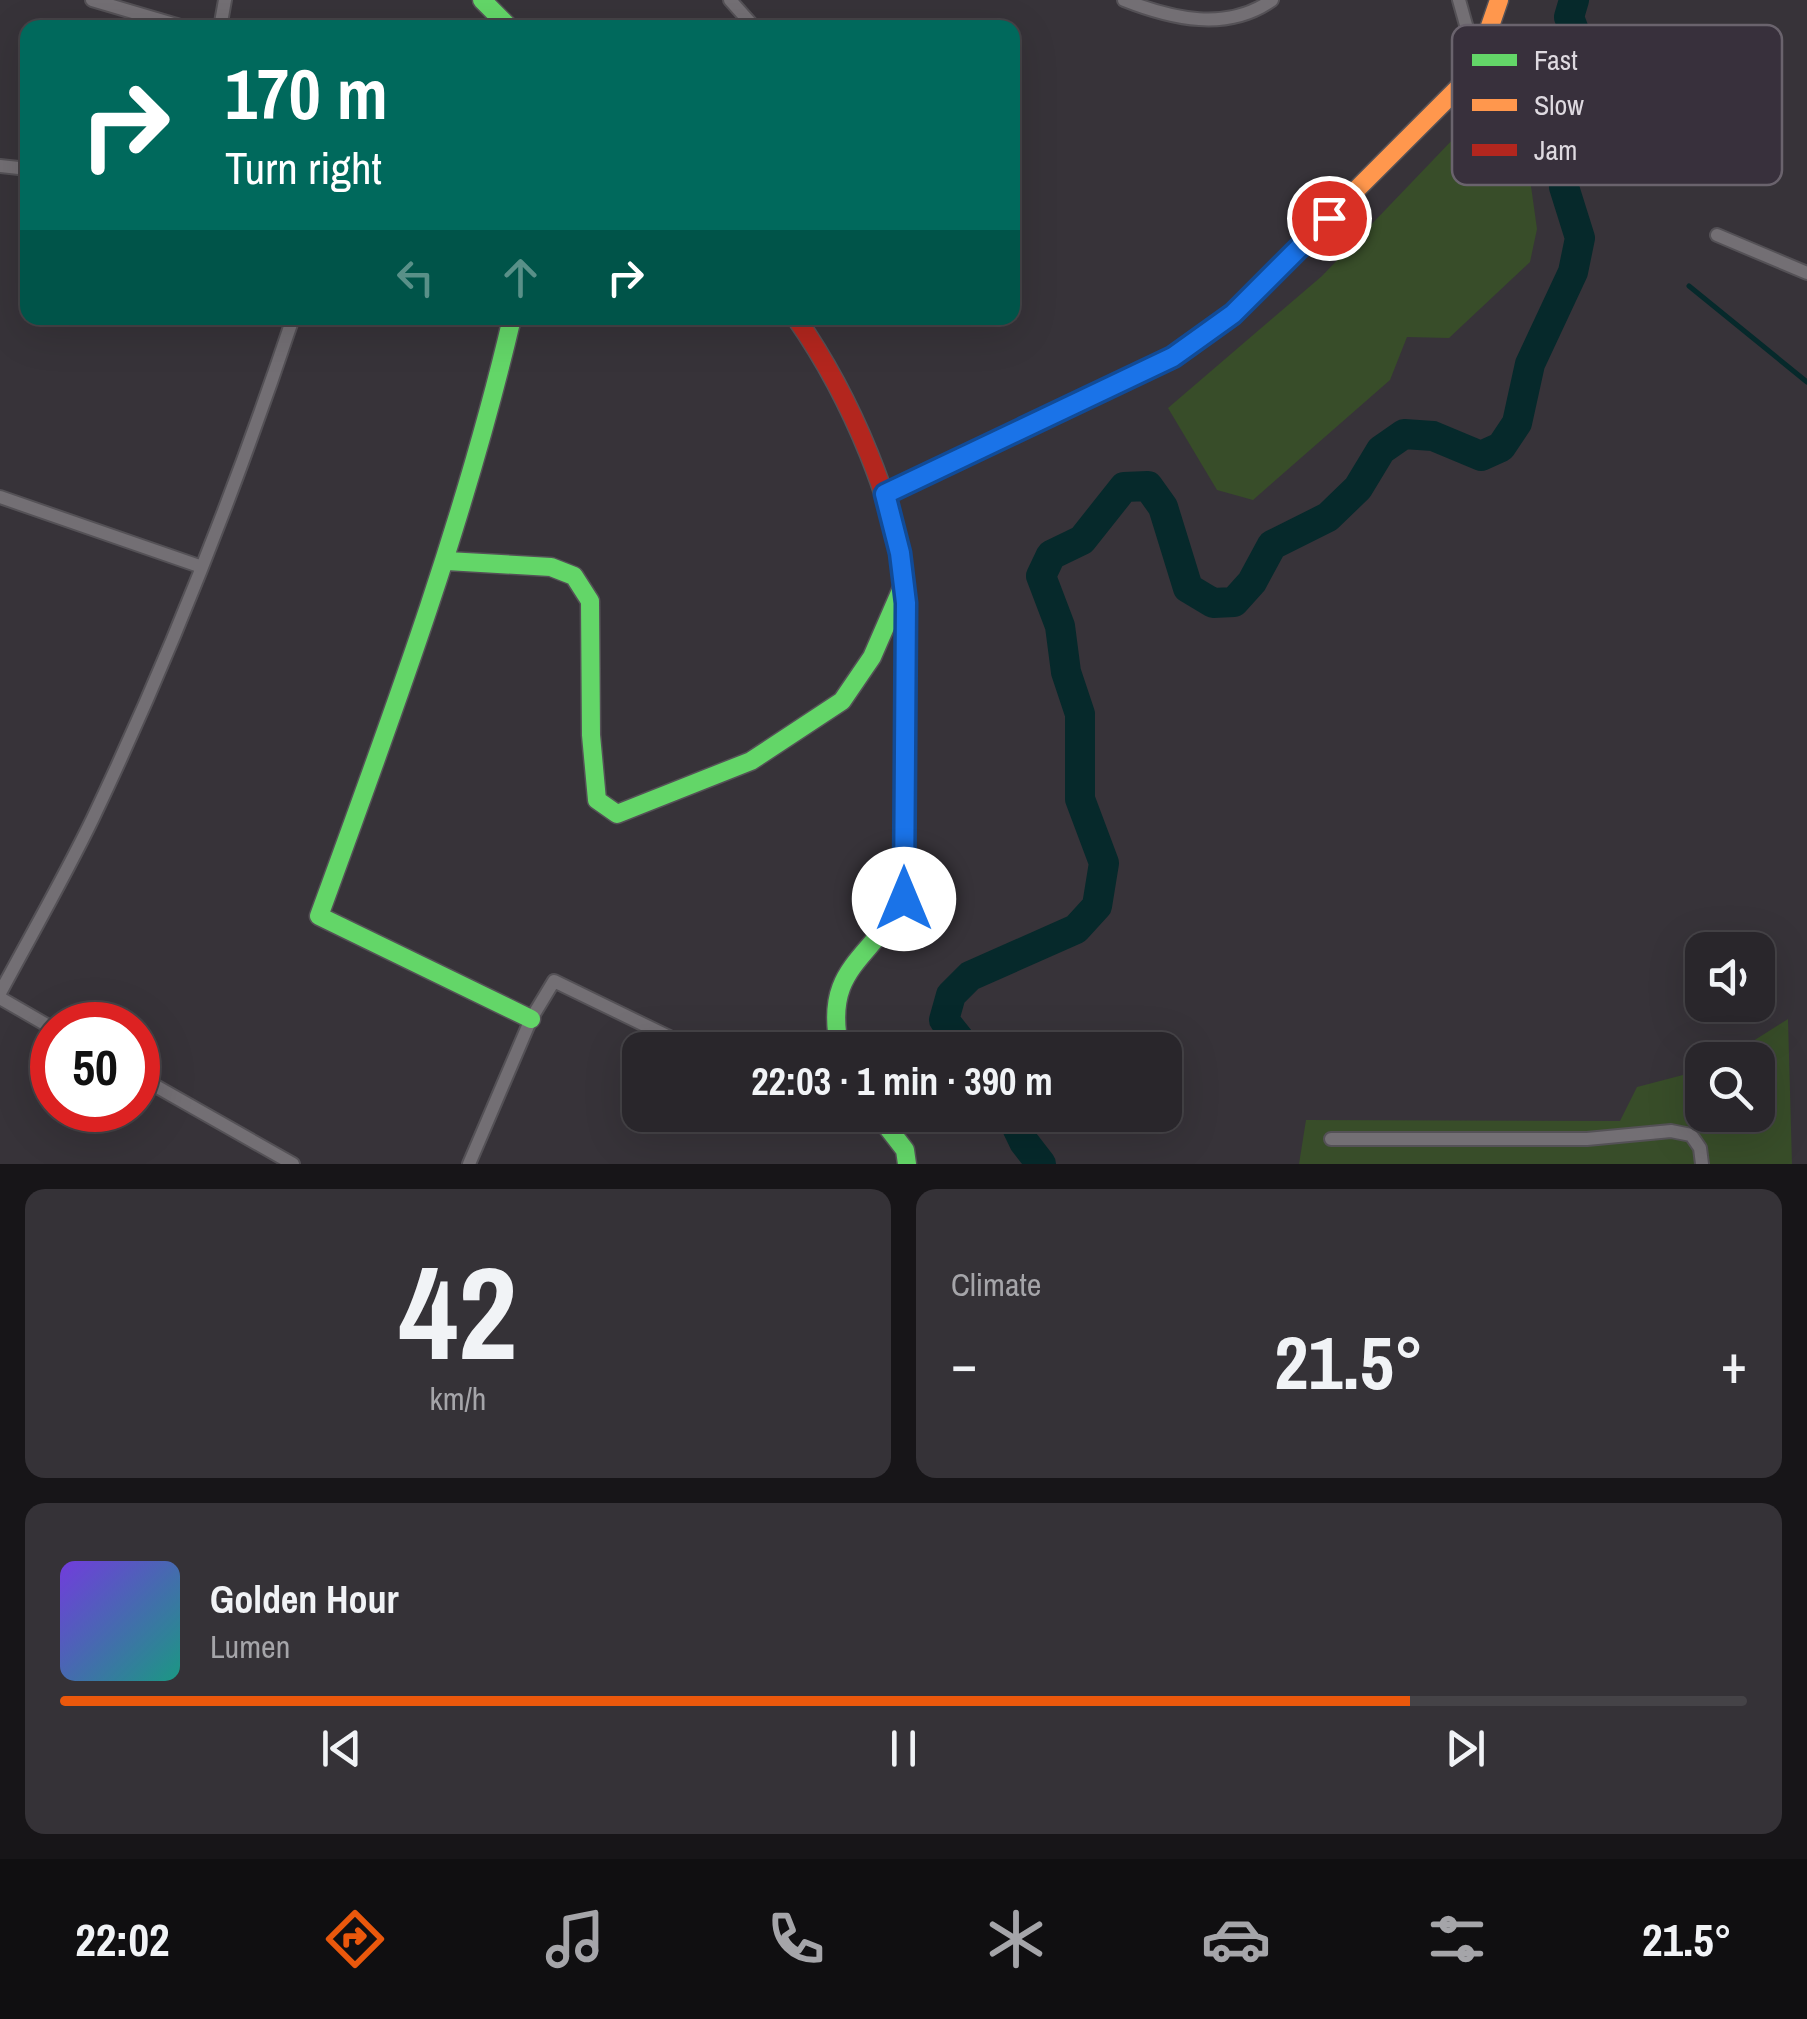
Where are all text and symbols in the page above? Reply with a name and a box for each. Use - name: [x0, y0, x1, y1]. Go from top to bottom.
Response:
- legend: [1452, 25, 1782, 185]
- text: Fast: [1534, 41, 1578, 79]
- text: 170 m: [225, 47, 388, 141]
- icon: right: [60, 60, 190, 190]
- text: Slow: [1534, 86, 1584, 124]
- text: Jam: [1534, 131, 1577, 169]
- text: Turn right: [225, 137, 382, 198]
- pin: [1287, 176, 1372, 261]
- icon: arrive: [1302, 191, 1357, 246]
- icon: left: [388, 250, 443, 305]
- icon: ahead: [493, 250, 548, 305]
- icon: right: [598, 250, 653, 305]
- position arrow: [852, 847, 956, 951]
- map controls: [1685, 932, 1775, 1132]
- button: sound: [1685, 932, 1775, 1022]
- speed limit sign: 50: [30, 1002, 160, 1132]
- button: search: [1685, 1042, 1775, 1132]
- text: 22:03 · 1 min · 390 m: [751, 1056, 1053, 1107]
- text: 42: [399, 1224, 517, 1400]
- text: Climate: [951, 1263, 1041, 1306]
- text: 21.5°: [1274, 1311, 1424, 1412]
- text: −: [951, 1326, 977, 1400]
- text: +: [1721, 1326, 1747, 1400]
- text: km/h: [430, 1377, 486, 1420]
- text: Golden Hour: [210, 1574, 399, 1625]
- text: Lumen: [210, 1625, 290, 1668]
- icon: previous: [314, 1721, 369, 1776]
- icon: pause: [876, 1721, 931, 1776]
- icon: next: [1438, 1721, 1493, 1776]
- icon: directions: [320, 1904, 390, 1974]
- icon: music: [540, 1904, 610, 1974]
- icon: phone: [761, 1904, 831, 1974]
- icon: climate: [981, 1904, 1051, 1974]
- icon: car: [1201, 1904, 1271, 1974]
- icon: filters: [1422, 1904, 1492, 1974]
- text: 22:02: [75, 1909, 170, 1970]
- text: 21.5°: [1642, 1909, 1732, 1970]

